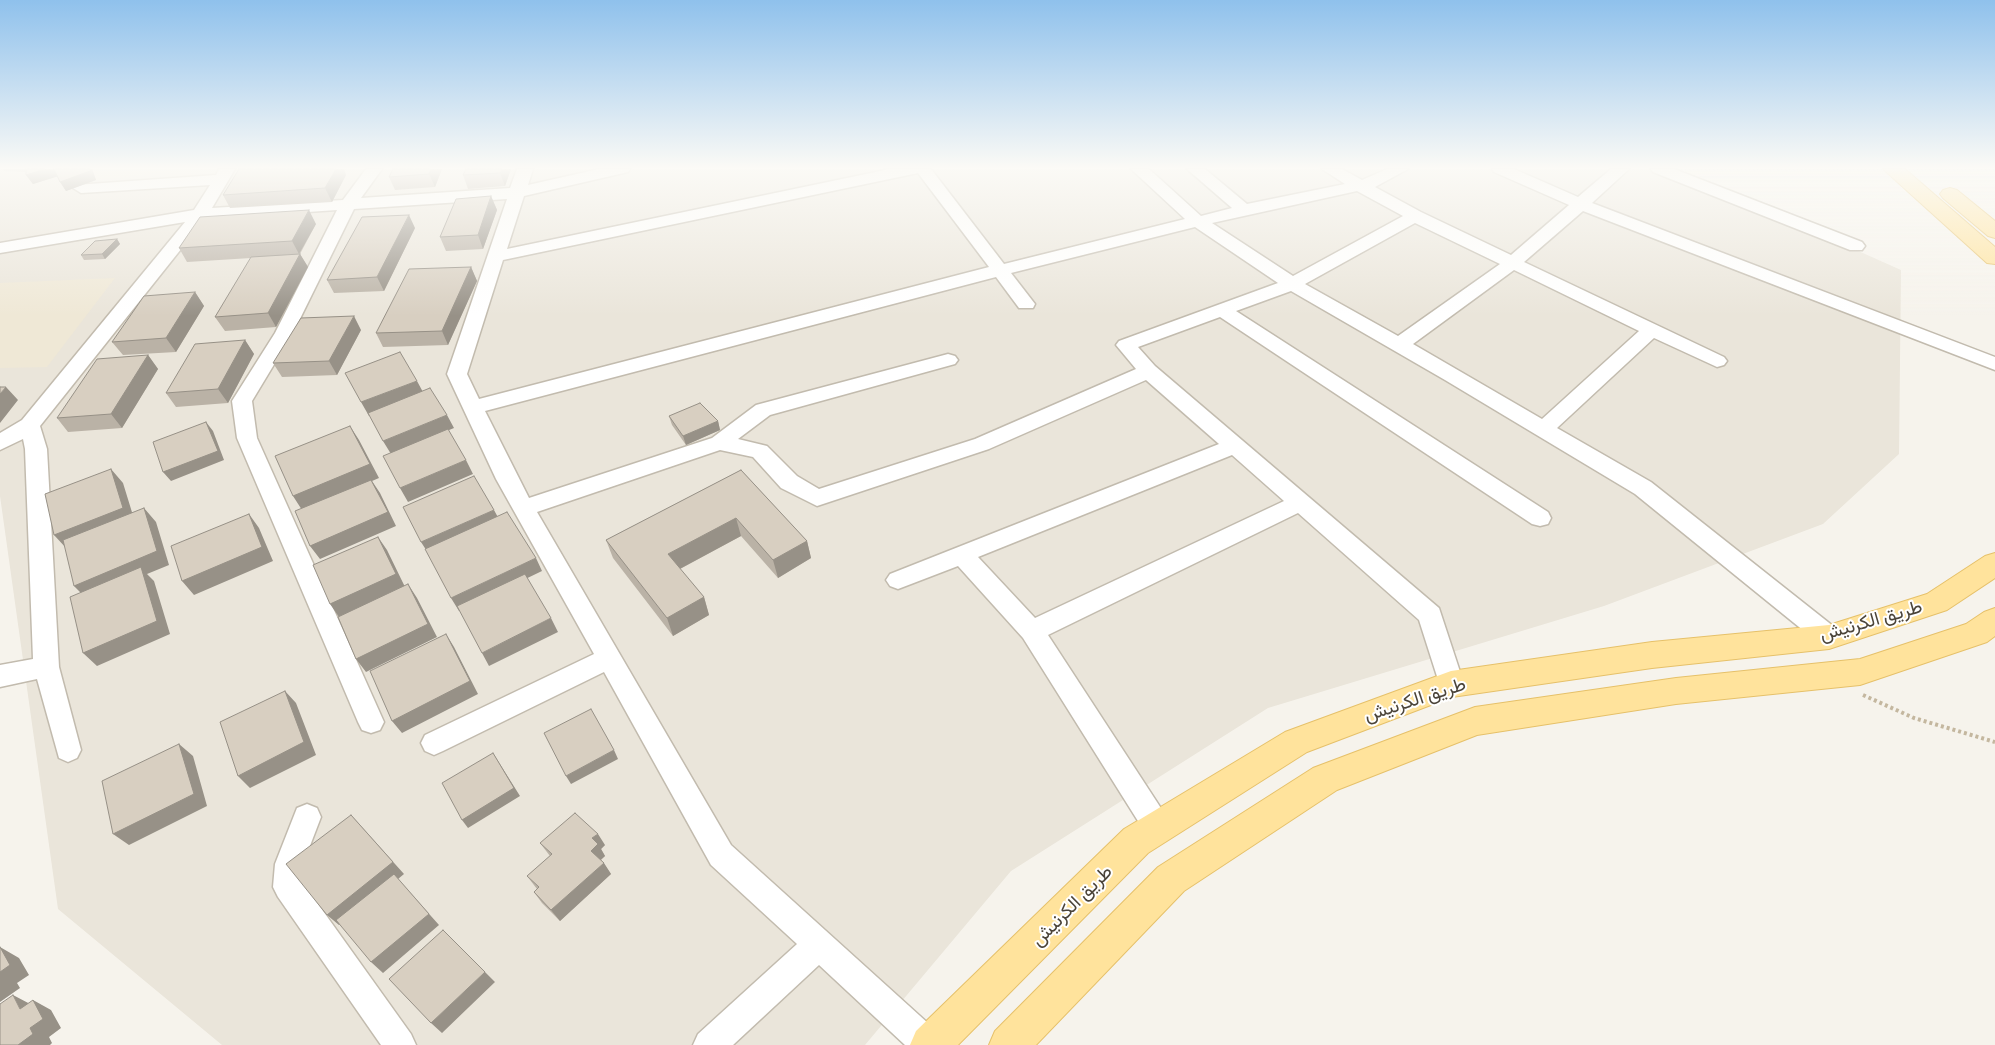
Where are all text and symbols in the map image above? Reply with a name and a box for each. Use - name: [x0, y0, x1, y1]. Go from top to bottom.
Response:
- street label: طريق الكرنيش: [1817, 595, 1925, 647]
- street label: طريق الكرنيش: [1361, 673, 1469, 727]
- street label: طريق الكرنيش: [1027, 861, 1117, 951]

